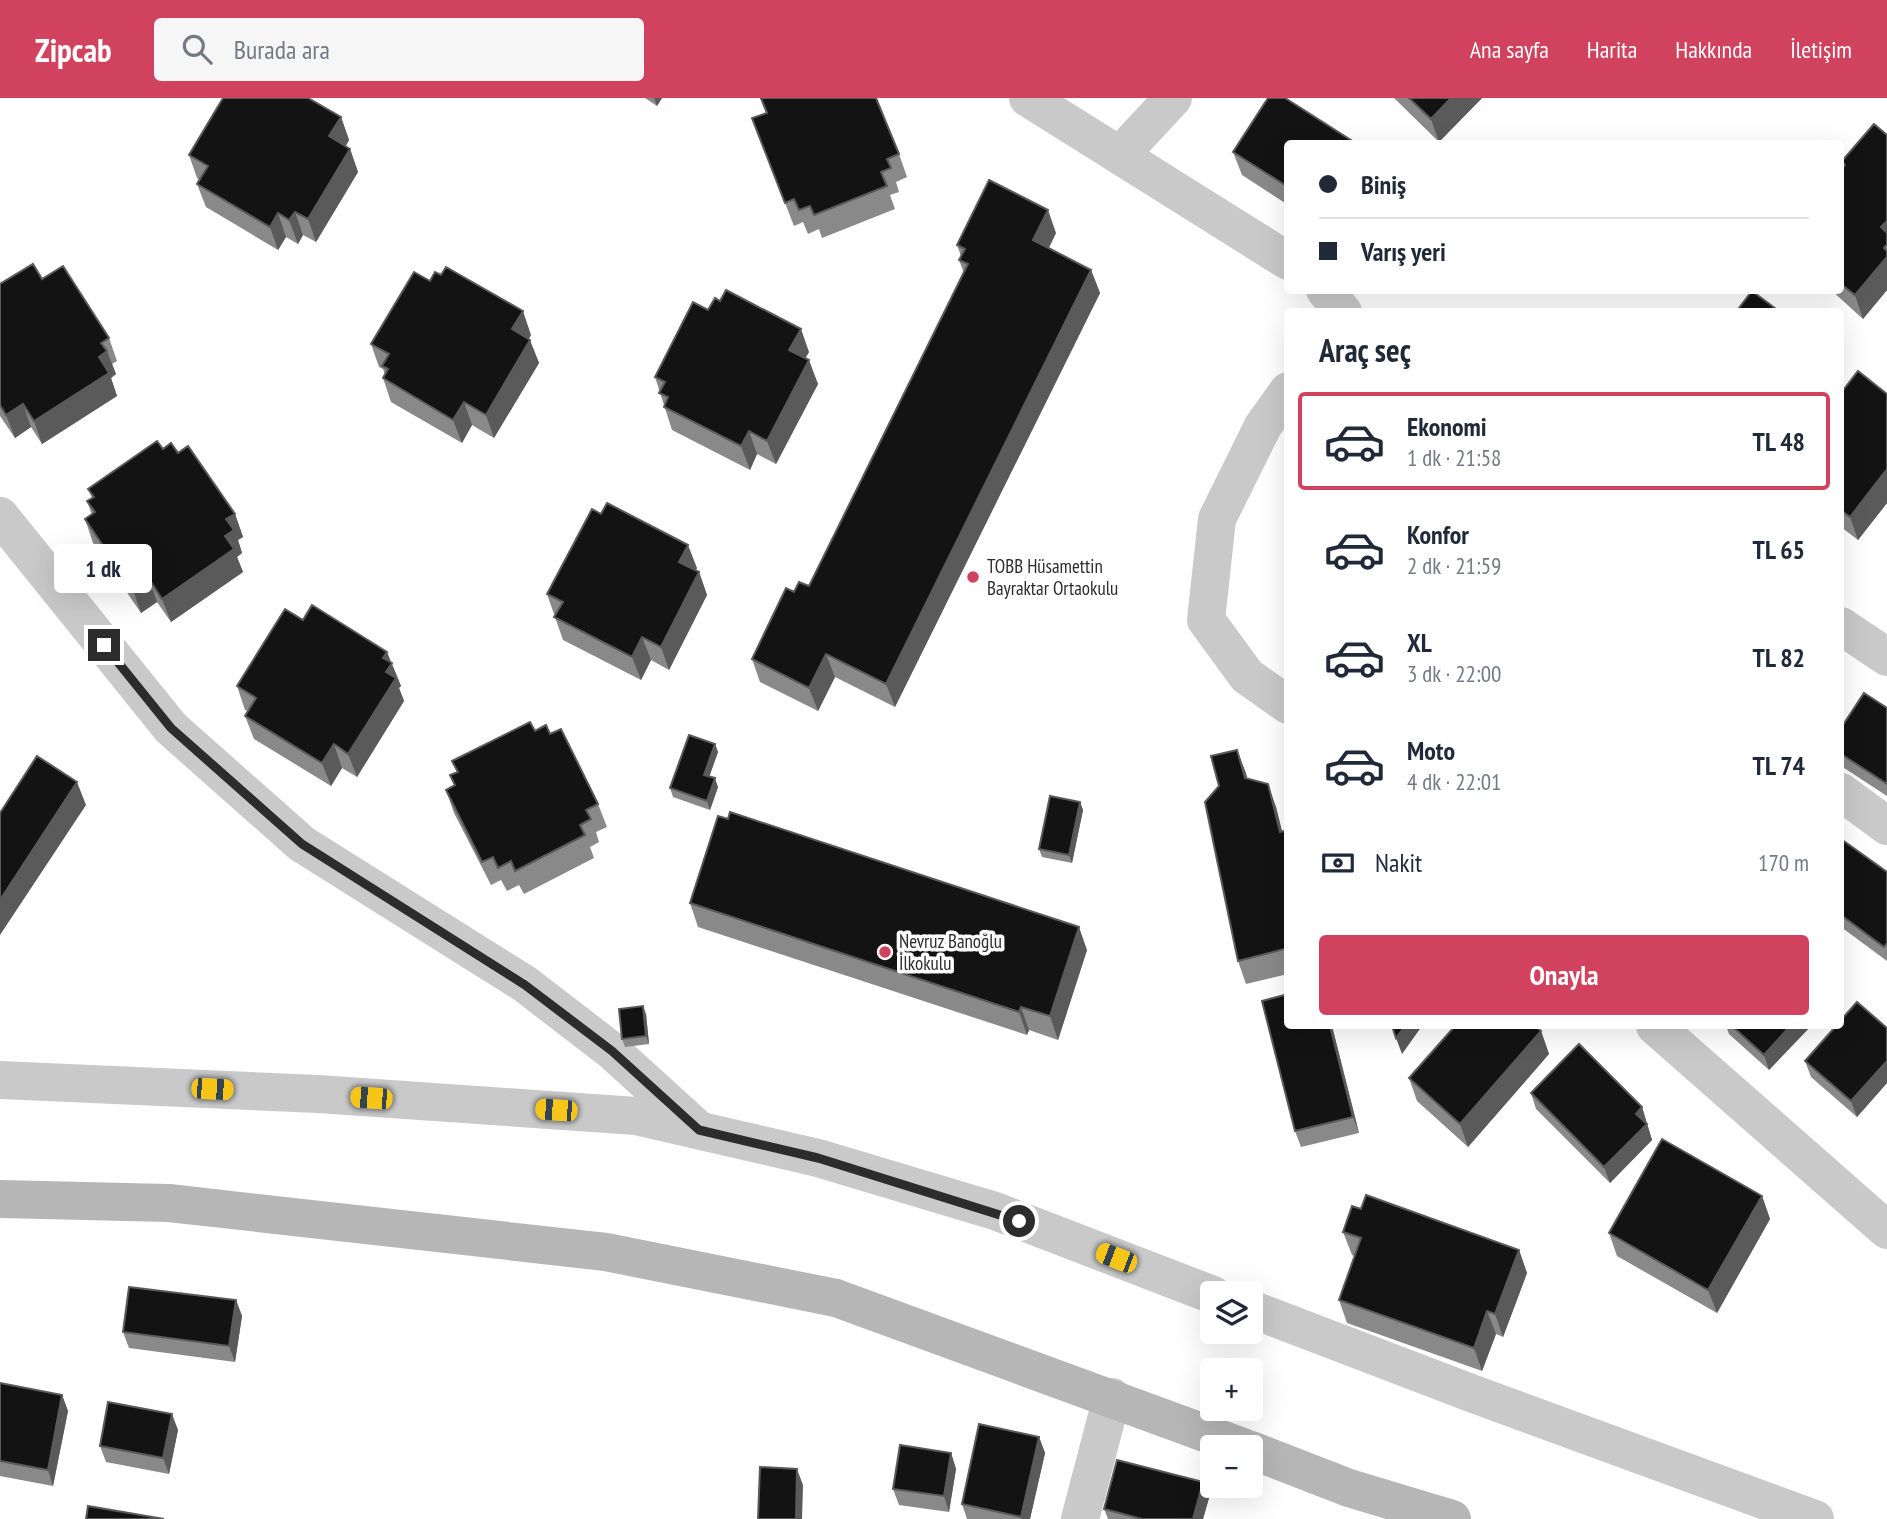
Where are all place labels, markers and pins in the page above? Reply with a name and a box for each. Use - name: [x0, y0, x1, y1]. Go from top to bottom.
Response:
- place label: TOBB Hüsamettin Bayraktar Ortaokulu: [987, 554, 1118, 600]
- marker: TOBB Hüsamettin Bayraktar Ortaokulu: [965, 569, 981, 585]
- place label: Nevruz Banoğlu İlkokulu: [899, 929, 1002, 975]
- marker: Nevruz Banoğlu İlkokulu: [877, 944, 893, 960]

